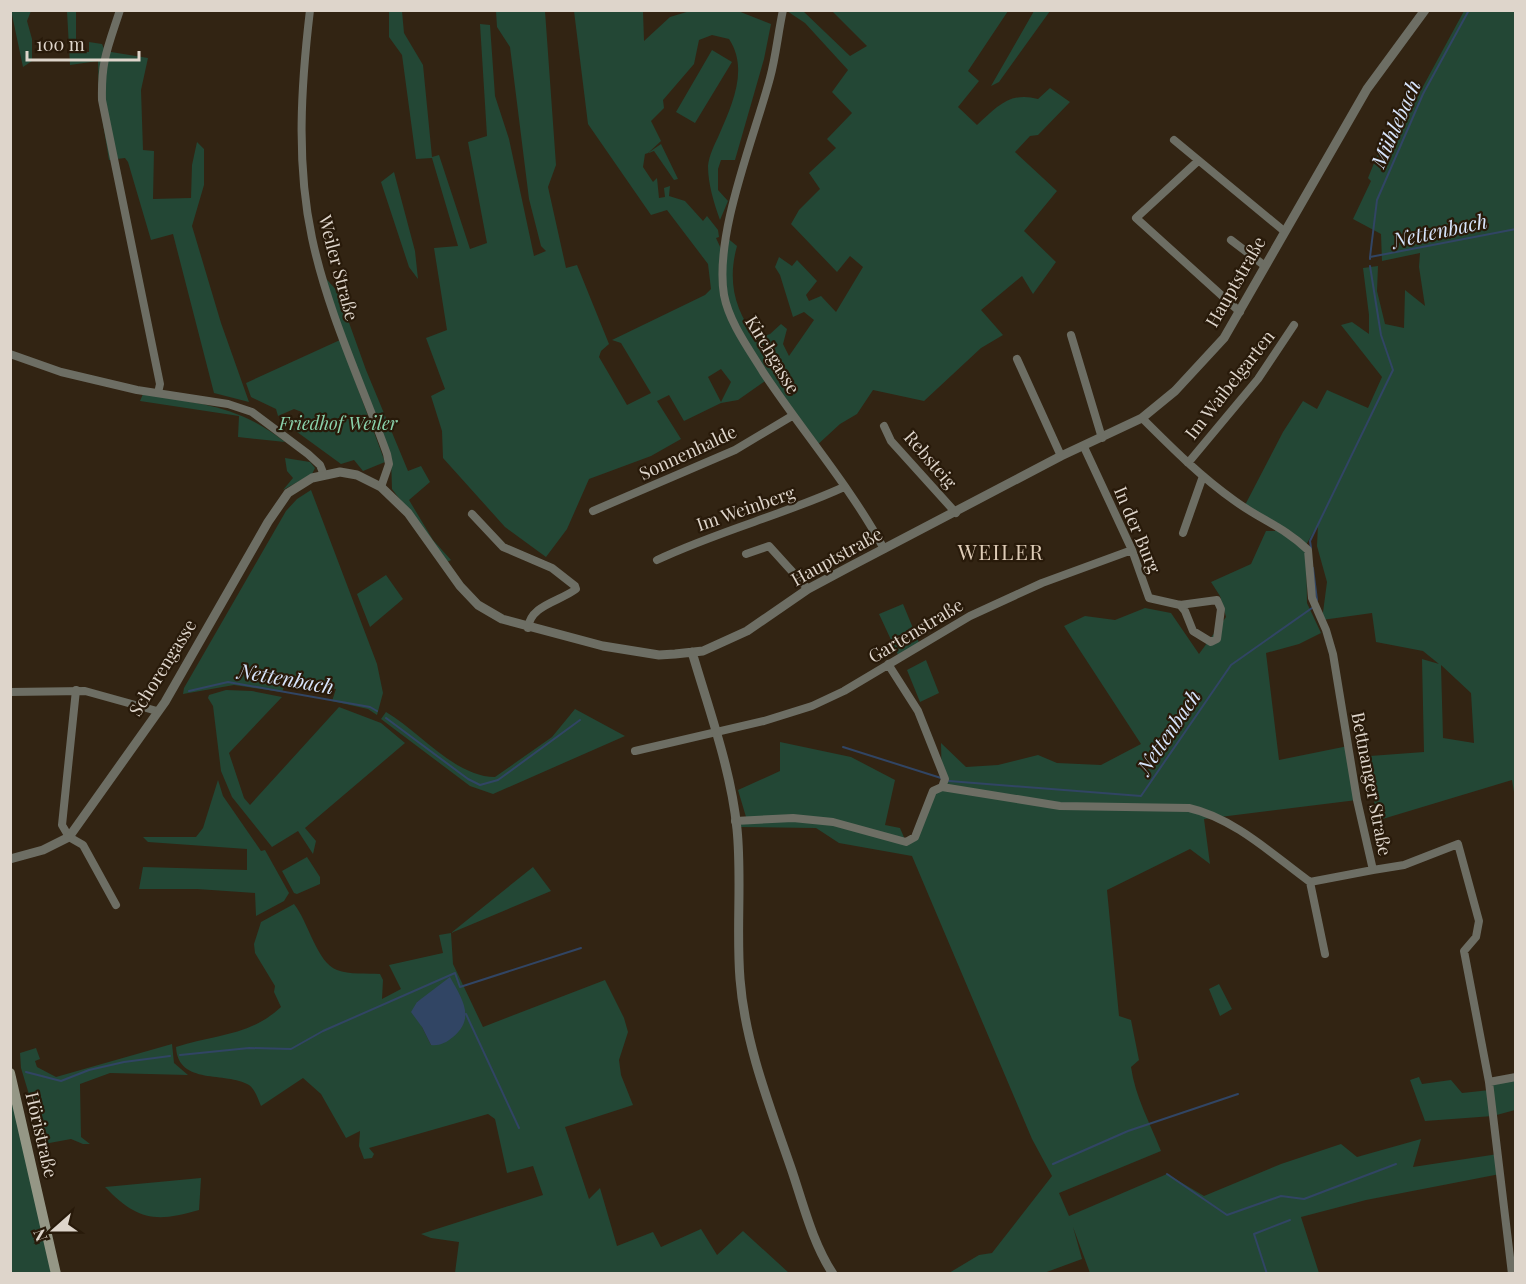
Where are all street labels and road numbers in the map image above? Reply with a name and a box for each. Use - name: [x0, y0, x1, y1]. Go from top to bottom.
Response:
- street label: Weiler Straße: [313, 211, 365, 323]
- street label: Hauptstraße: [1200, 232, 1271, 331]
- street label: Kirchgasse: [740, 311, 806, 398]
- street label: Im Waibelgarten: [1179, 325, 1280, 444]
- street label: Sonnenhalde: [635, 419, 740, 485]
- street label: Rebsteig: [899, 425, 963, 494]
- street label: Im Weinberg: [693, 480, 799, 536]
- street label: In der Burg: [1109, 482, 1167, 577]
- street label: Hauptstraße: [787, 521, 886, 591]
- street label: Gartenstraße: [864, 592, 967, 668]
- street label: Schorengasse: [123, 615, 201, 720]
- street label: Bettnanger Straße: [1346, 710, 1398, 858]
- street label: Höristraße: [20, 1089, 64, 1180]

